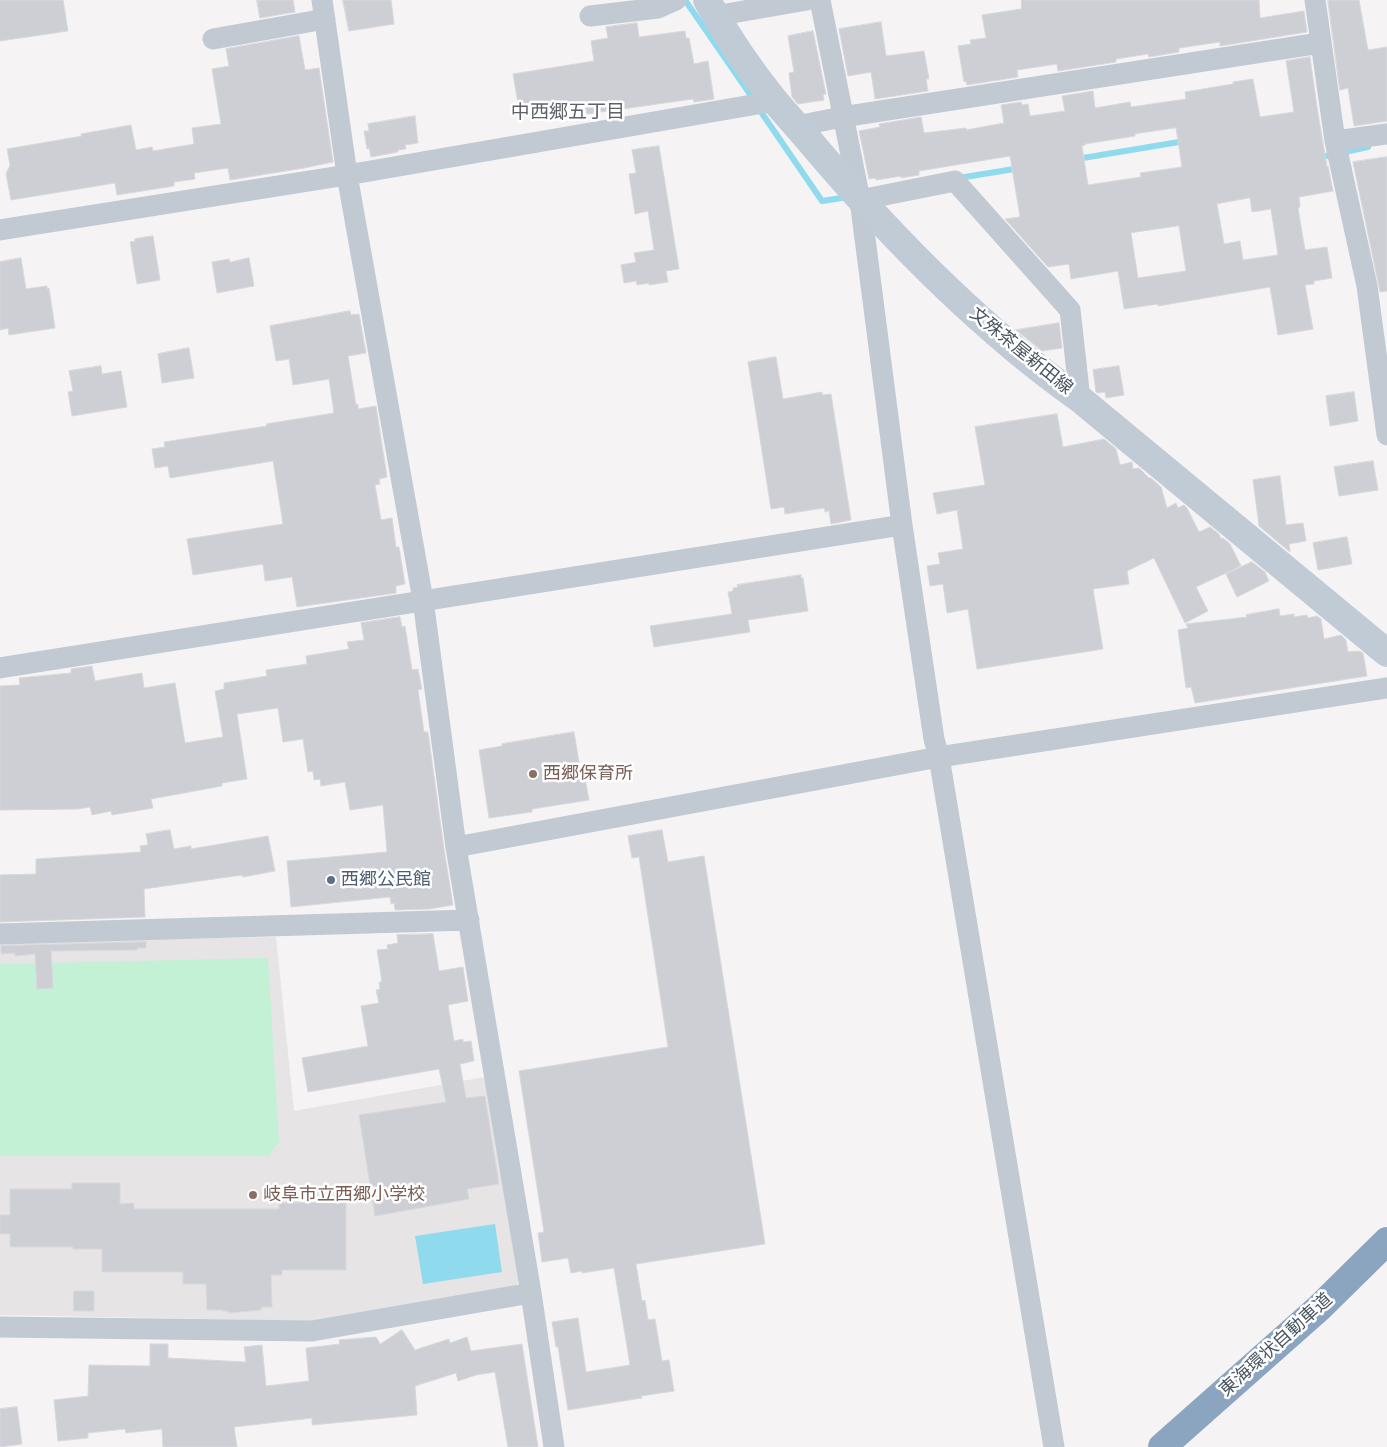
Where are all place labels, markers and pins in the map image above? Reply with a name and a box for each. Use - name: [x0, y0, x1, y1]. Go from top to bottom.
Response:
- place label: 西郷保育所: [543, 763, 633, 785]
- marker: 西郷保育所: [527, 768, 539, 780]
- place label: 西郷公民館: [341, 869, 431, 891]
- marker: 西郷公民館: [325, 874, 337, 886]
- place label: 岐阜市立西郷小学校: [263, 1184, 425, 1206]
- marker: 岐阜市立西郷小学校: [247, 1189, 259, 1201]

